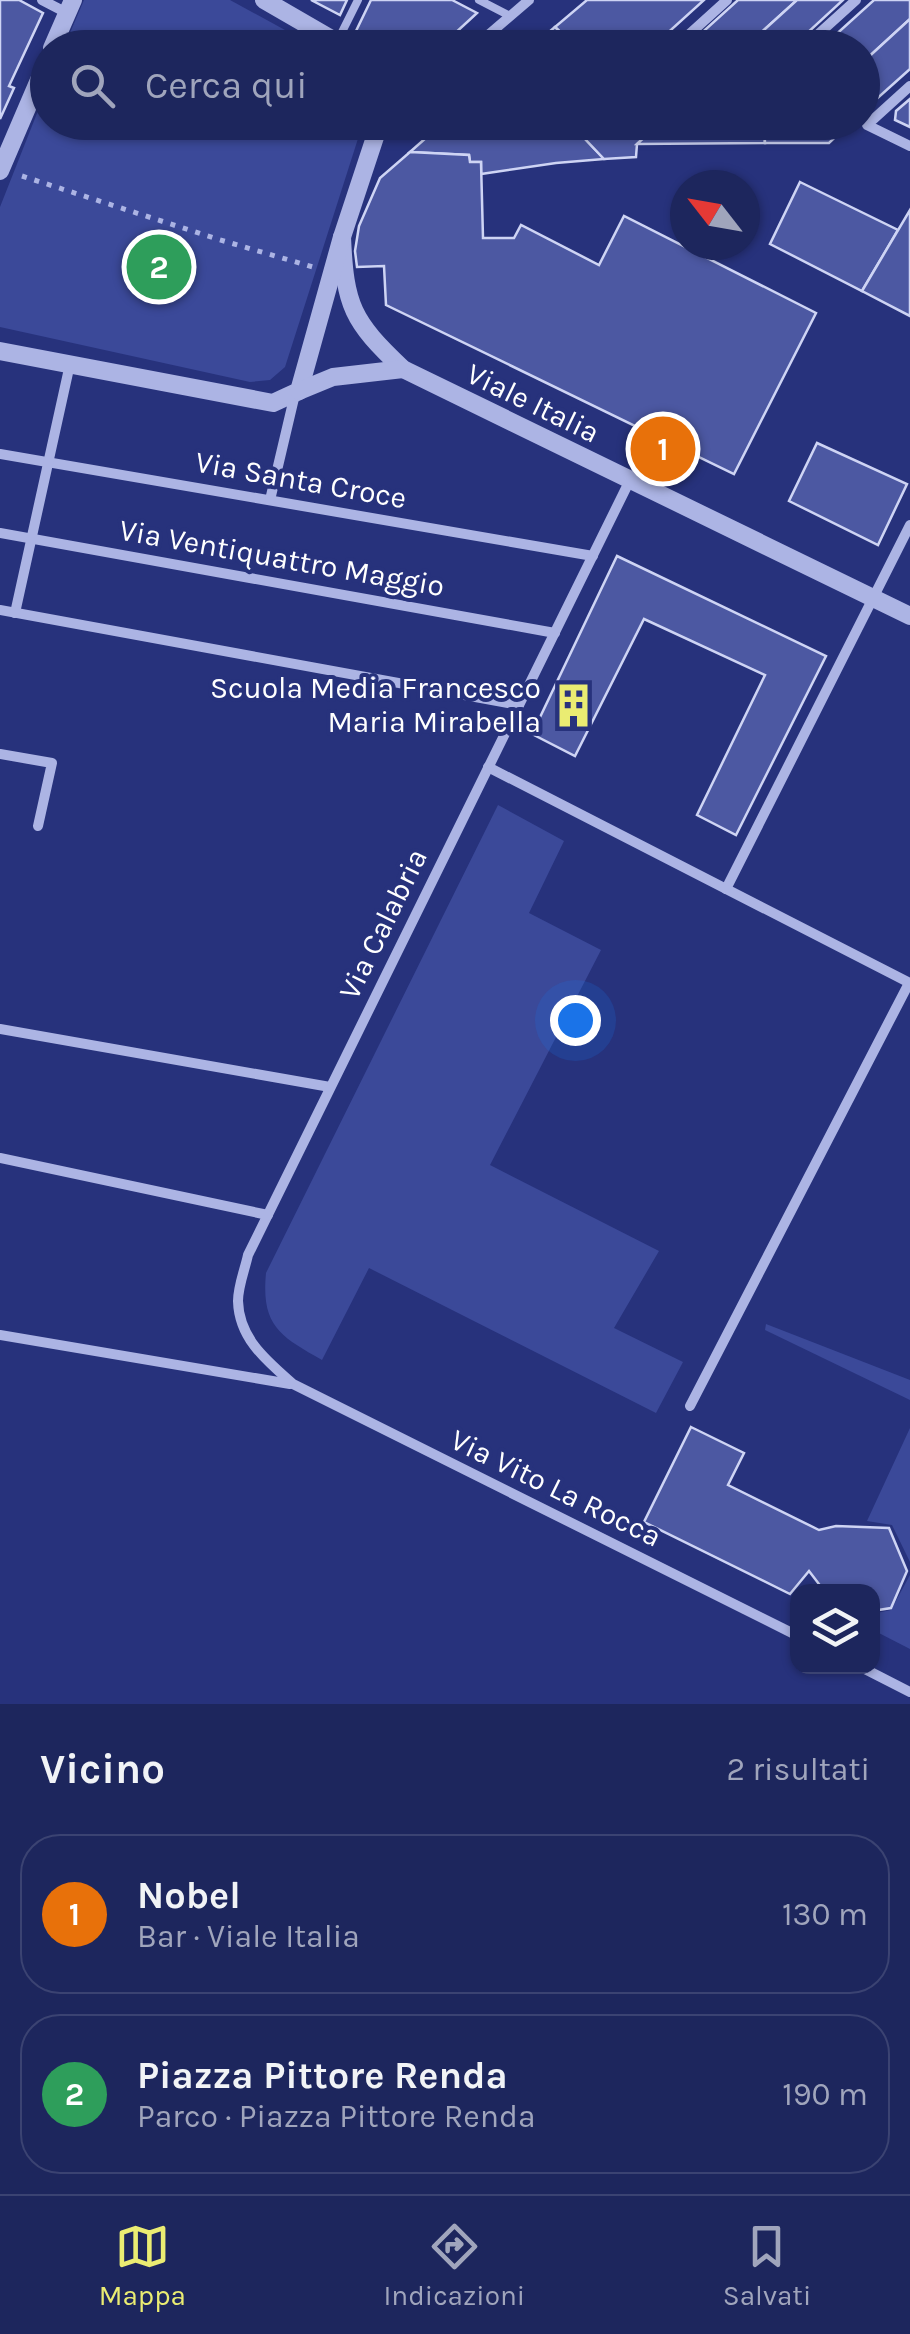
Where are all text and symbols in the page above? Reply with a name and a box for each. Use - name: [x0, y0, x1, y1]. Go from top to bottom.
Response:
- search box: [30, 30, 880, 140]
- icon: search: [65, 58, 120, 113]
- text: Cerca qui: [145, 63, 308, 108]
- north arrow: [670, 170, 760, 260]
- pin: 2: [126, 230, 192, 304]
- street label: Viale Italia: [461, 355, 605, 451]
- pin: 1: [630, 412, 696, 486]
- street label: Via Santa Croce: [193, 444, 409, 516]
- street label: Via Ventiquattro Maggio: [117, 512, 447, 604]
- place label: Scuola Media Francesco Maria Mirabella: [210, 670, 541, 740]
- building icon: Scuola Media Francesco Maria Mirabella: [550, 681, 598, 729]
- street label: Via Calabria: [331, 843, 435, 1005]
- your location: [550, 995, 601, 1046]
- street label: Via Vito La Rocca: [445, 1421, 667, 1555]
- map controls: [790, 1584, 880, 1674]
- button: layers: [790, 1584, 880, 1674]
- text: Vicino: [40, 1744, 165, 1794]
- text: 2 risultati: [726, 1751, 870, 1788]
- text: Nobel: [137, 1873, 241, 1918]
- text: 1: [69, 1896, 80, 1933]
- text: 130 m: [782, 1896, 868, 1933]
- text: Bar · Viale Italia: [137, 1918, 360, 1955]
- text: Piazza Pittore Renda: [137, 2053, 508, 2098]
- text: 2: [65, 2076, 84, 2113]
- text: 190 m: [782, 2076, 868, 2113]
- text: Parco · Piazza Pittore Renda: [137, 2098, 536, 2135]
- tab: Mappa: [99, 2219, 186, 2312]
- tab: Indicazioni: [384, 2219, 525, 2312]
- tab: Salvati: [723, 2219, 811, 2312]

